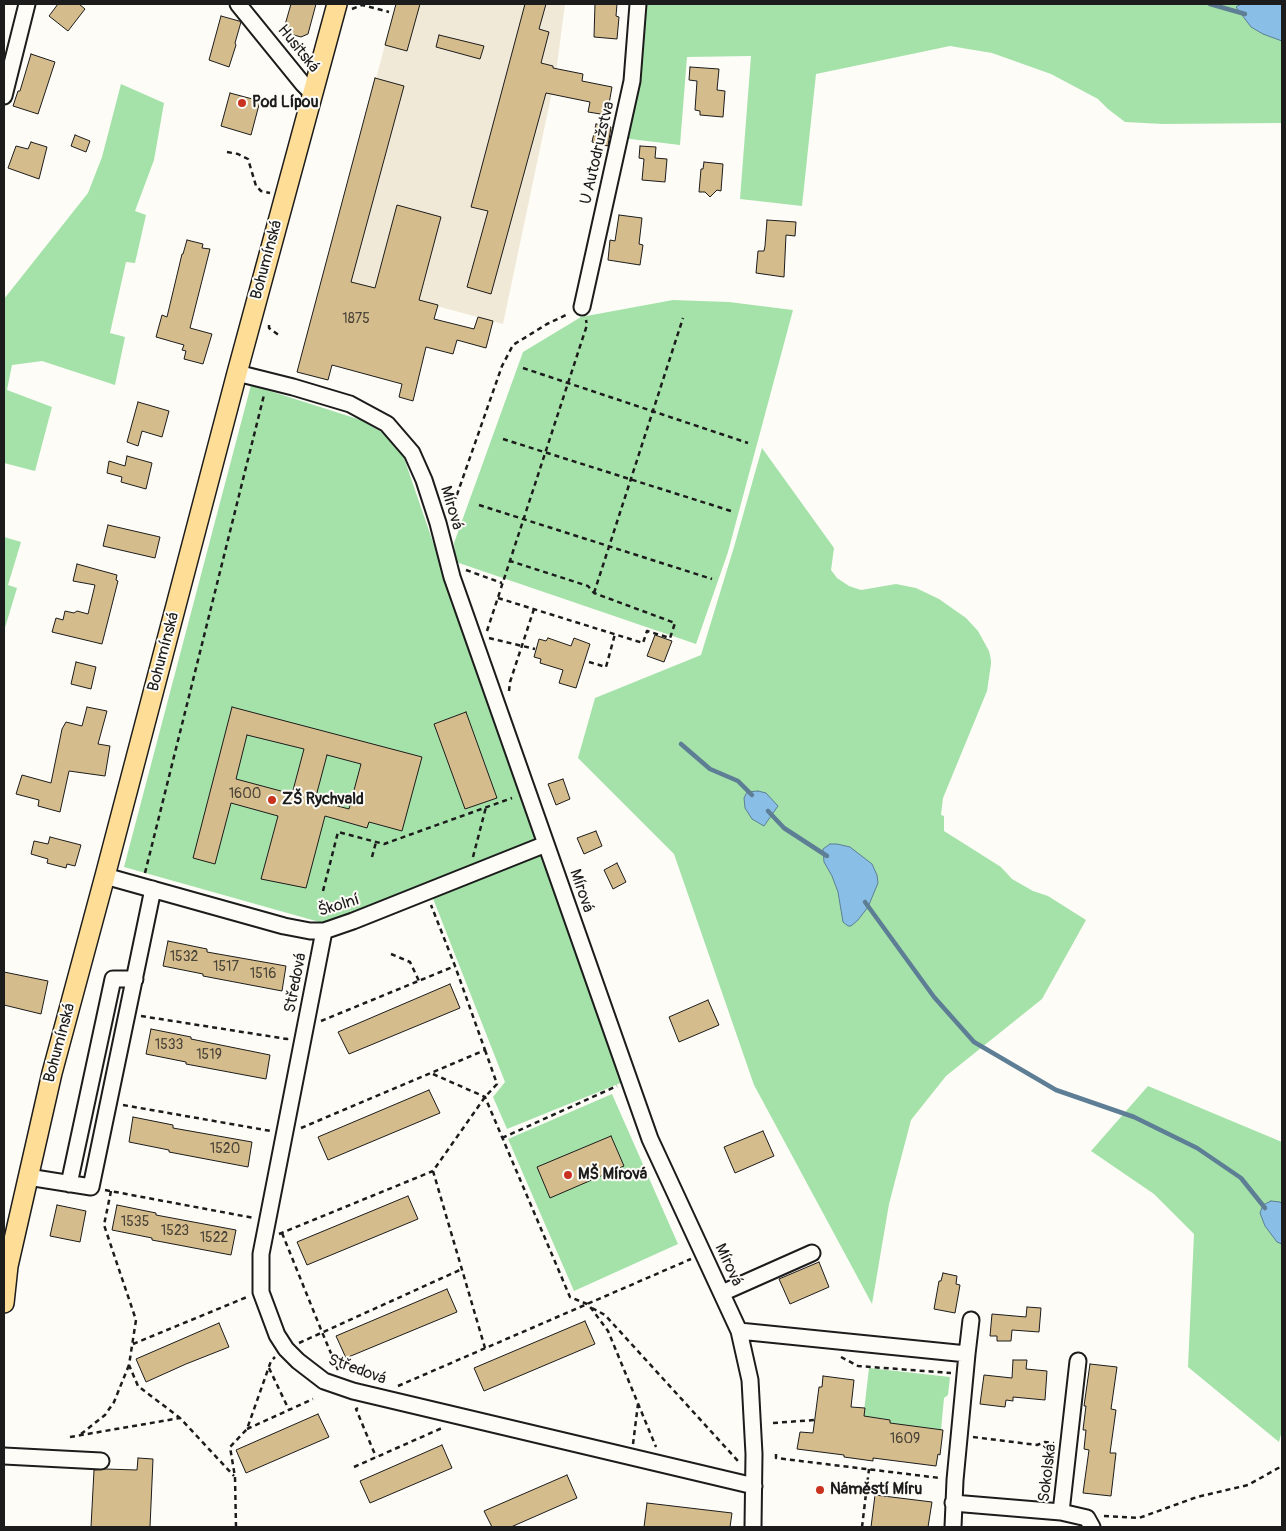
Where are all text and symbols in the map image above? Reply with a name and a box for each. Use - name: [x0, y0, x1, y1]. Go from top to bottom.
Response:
- street label: Husitská: [273, 21, 323, 77]
- place label: Pod Lípou: [252, 93, 318, 113]
- marker: Pod Lípou: [236, 97, 248, 109]
- street label: U Autodružstva: [577, 100, 619, 206]
- street label: Bohumínská: [247, 218, 287, 302]
- house number: 1875: [342, 311, 370, 327]
- street label: Mírová: [435, 484, 467, 532]
- street label: Bohumínská: [144, 610, 184, 694]
- house number: 1600: [229, 786, 261, 802]
- place label: ZŠ Rychvald: [282, 790, 364, 810]
- marker: ZŠ Rychvald: [266, 794, 278, 806]
- street label: Mírová: [565, 867, 597, 915]
- street label: Školní: [316, 891, 362, 921]
- house number: 1532: [170, 949, 198, 965]
- street label: Středová: [281, 951, 311, 1015]
- house number: 1517: [213, 959, 239, 975]
- house number: 1516: [250, 966, 276, 982]
- street label: Bohumínská: [40, 1001, 80, 1085]
- house number: 1533: [155, 1037, 183, 1053]
- house number: 1519: [196, 1047, 222, 1063]
- house number: 1520: [210, 1141, 240, 1157]
- place label: MŠ Mírová: [578, 1165, 647, 1185]
- marker: MŠ Mírová: [562, 1169, 574, 1181]
- house number: 1535: [121, 1214, 149, 1230]
- house number: 1523: [161, 1223, 189, 1239]
- house number: 1522: [200, 1230, 228, 1246]
- street label: Mírová: [710, 1241, 746, 1289]
- street label: Středová: [325, 1351, 389, 1389]
- house number: 1609: [890, 1431, 920, 1447]
- street label: Sokolská: [1035, 1443, 1061, 1503]
- place label: Náměstí Míru: [830, 1480, 922, 1500]
- marker: Náměstí Míru: [814, 1484, 826, 1496]

